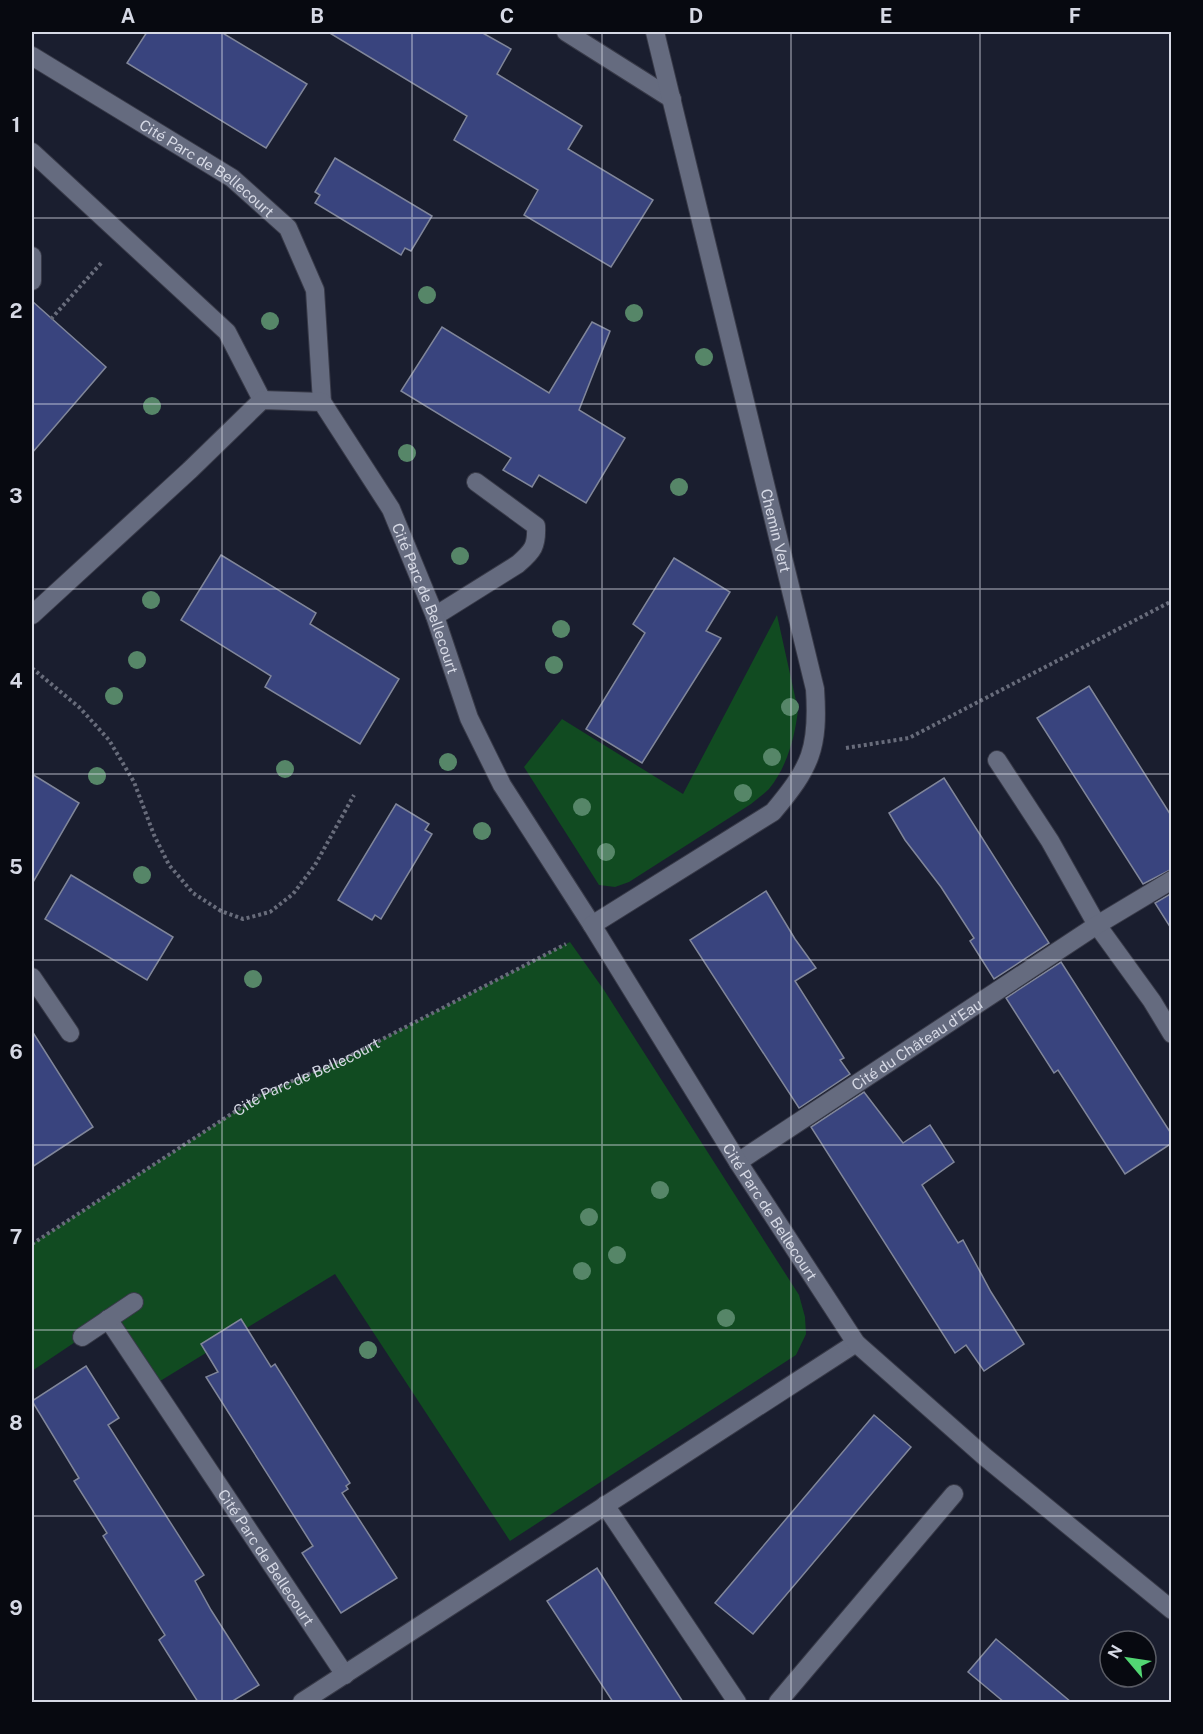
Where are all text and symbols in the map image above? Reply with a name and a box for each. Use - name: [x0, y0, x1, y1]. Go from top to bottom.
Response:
- text: A: [121, 4, 135, 28]
- text: B: [310, 4, 324, 28]
- text: C: [500, 4, 514, 28]
- text: D: [689, 4, 703, 28]
- text: E: [880, 4, 892, 28]
- text: F: [1069, 4, 1081, 28]
- text: 1: [12, 113, 20, 137]
- street label: Cité Parc de Bellecourt: [137, 115, 278, 220]
- text: 2: [10, 299, 22, 323]
- text: 3: [9, 484, 23, 508]
- street label: Chemin Vert: [758, 487, 795, 574]
- street label: Cité Parc de Bellecourt: [389, 520, 462, 676]
- text: 4: [9, 669, 23, 693]
- text: 5: [9, 855, 23, 879]
- street label: Cité du Château d'Eau: [848, 995, 985, 1093]
- street label: Cité Parc de Bellecourt: [230, 1034, 382, 1119]
- text: 6: [9, 1040, 23, 1064]
- street label: Cité Parc de Bellecourt: [720, 1140, 821, 1283]
- text: 7: [10, 1225, 22, 1249]
- text: 8: [9, 1411, 23, 1435]
- street label: Cité Parc de Bellecourt: [215, 1486, 318, 1629]
- text: 9: [9, 1596, 23, 1620]
- north arrow: [1098, 1629, 1158, 1689]
- text: N: [1104, 1642, 1127, 1662]

